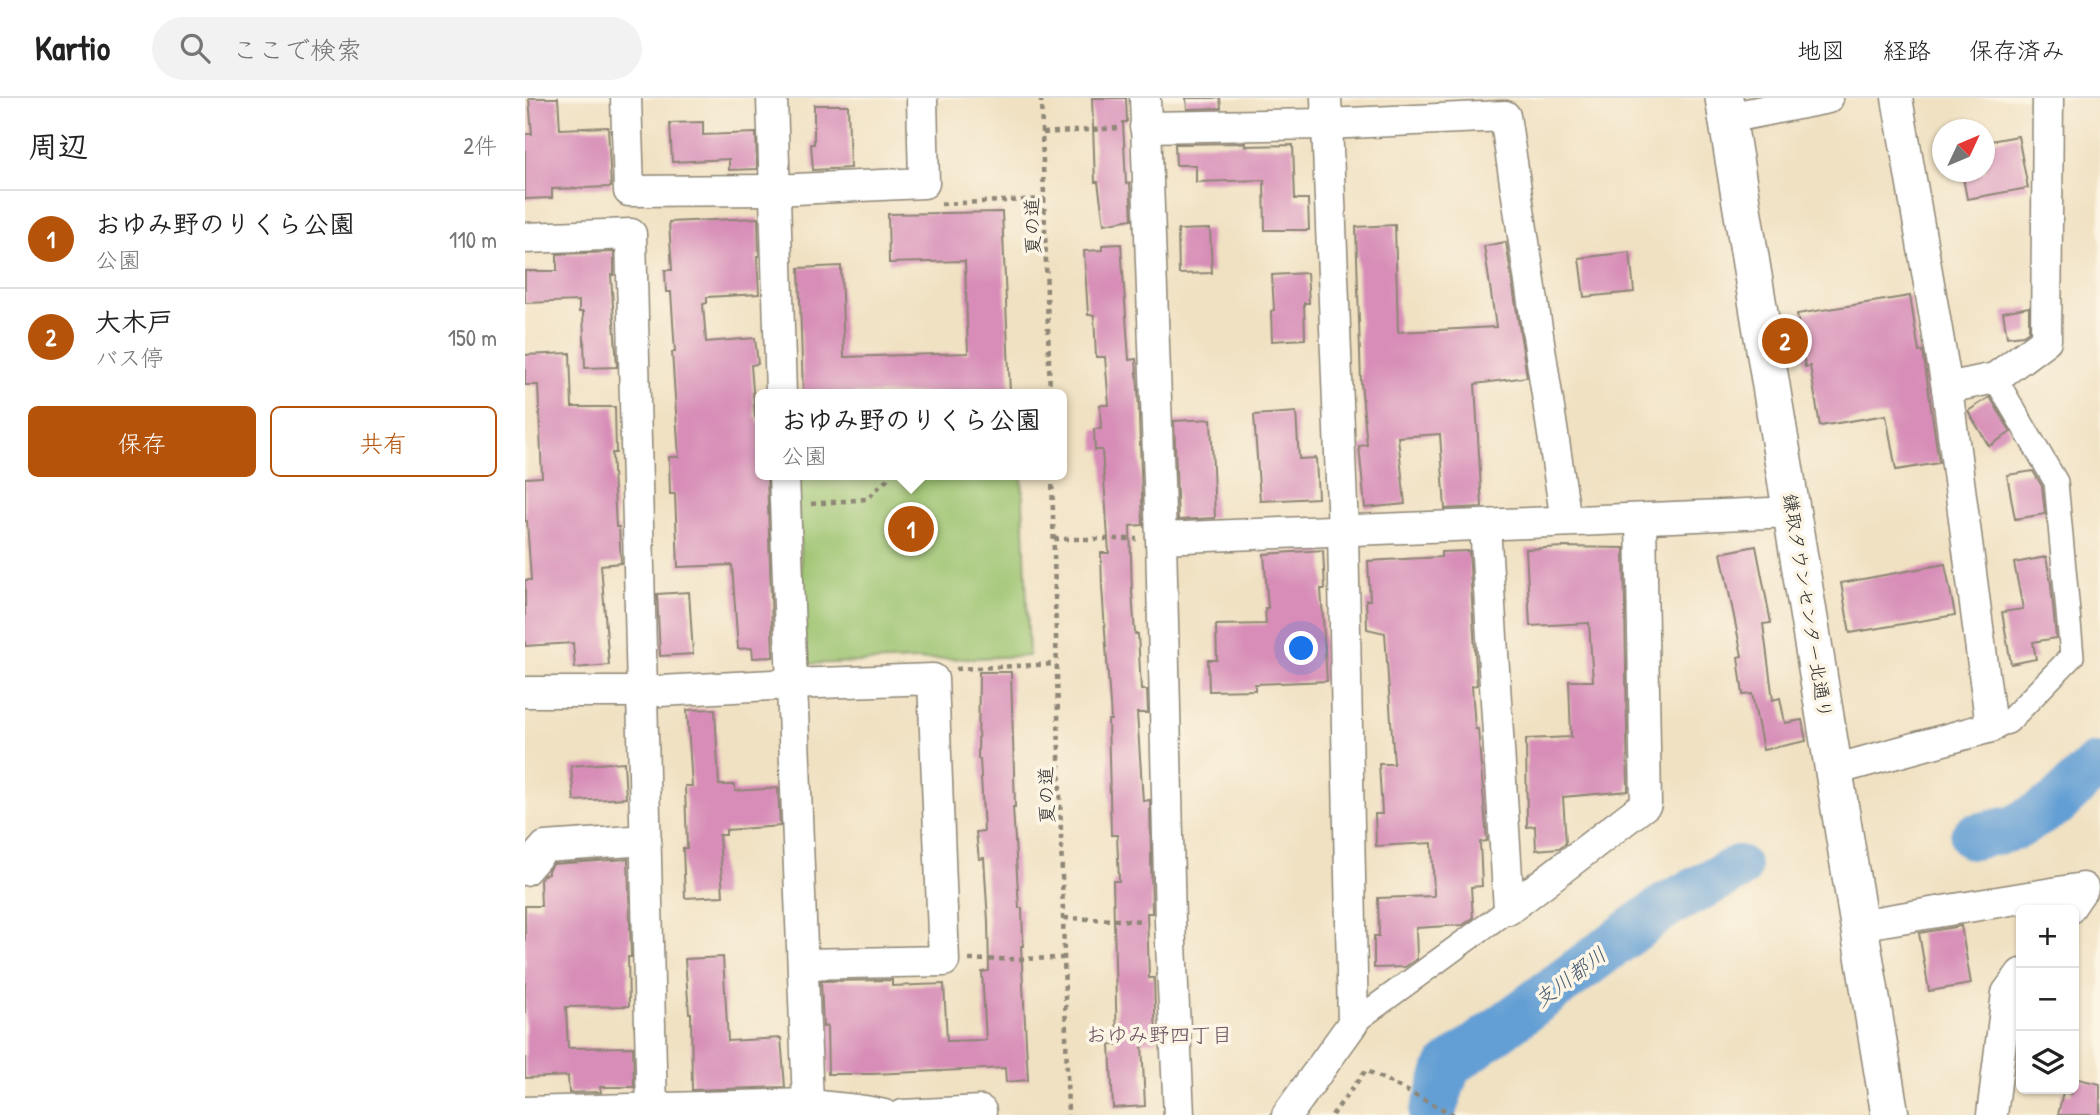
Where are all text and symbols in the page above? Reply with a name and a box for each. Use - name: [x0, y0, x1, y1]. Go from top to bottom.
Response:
- search box: [152, 17, 642, 80]
- text: Kartio: [35, 26, 110, 70]
- icon: search: [176, 29, 214, 67]
- text: ここで検索: [232, 32, 362, 67]
- text: 地図: [1797, 34, 1845, 66]
- text: 経路: [1883, 34, 1931, 66]
- text: 保存済み: [1969, 34, 2065, 66]
- north arrow: [1932, 119, 1995, 182]
- text: 周辺: [28, 126, 88, 166]
- text: 2件: [463, 130, 497, 161]
- street label: 夏の道: [1018, 197, 1046, 255]
- text: おゆみ野のりくら公園: [95, 206, 355, 241]
- text: 1: [47, 224, 55, 255]
- text: 110 m: [449, 224, 497, 255]
- text: 公園: [95, 244, 141, 275]
- text: 大木戸: [95, 304, 173, 339]
- pin: 2: [1762, 315, 1808, 367]
- text: 2: [46, 322, 56, 353]
- text: 150 m: [448, 322, 497, 353]
- text: バス停: [95, 342, 164, 373]
- popup: [755, 389, 1067, 480]
- text: おゆみ野のりくら公園: [781, 402, 1041, 437]
- button: 保存: [28, 406, 256, 477]
- button: 共有: [270, 406, 497, 477]
- text: 公園: [781, 440, 827, 471]
- street label: 鎌取タウンセンター北通り: [1777, 492, 1839, 720]
- pin: 1: [888, 503, 934, 555]
- your location: [1284, 631, 1318, 665]
- street label: 夏の道: [1032, 766, 1060, 824]
- map controls: [2016, 905, 2079, 1094]
- button: +: [2016, 905, 2079, 968]
- water label: 支川都川: [1528, 940, 1612, 1014]
- button: −: [2016, 968, 2079, 1031]
- district label: おゆみ野四丁目: [1086, 1020, 1233, 1049]
- button: layers: [2016, 1031, 2079, 1094]

